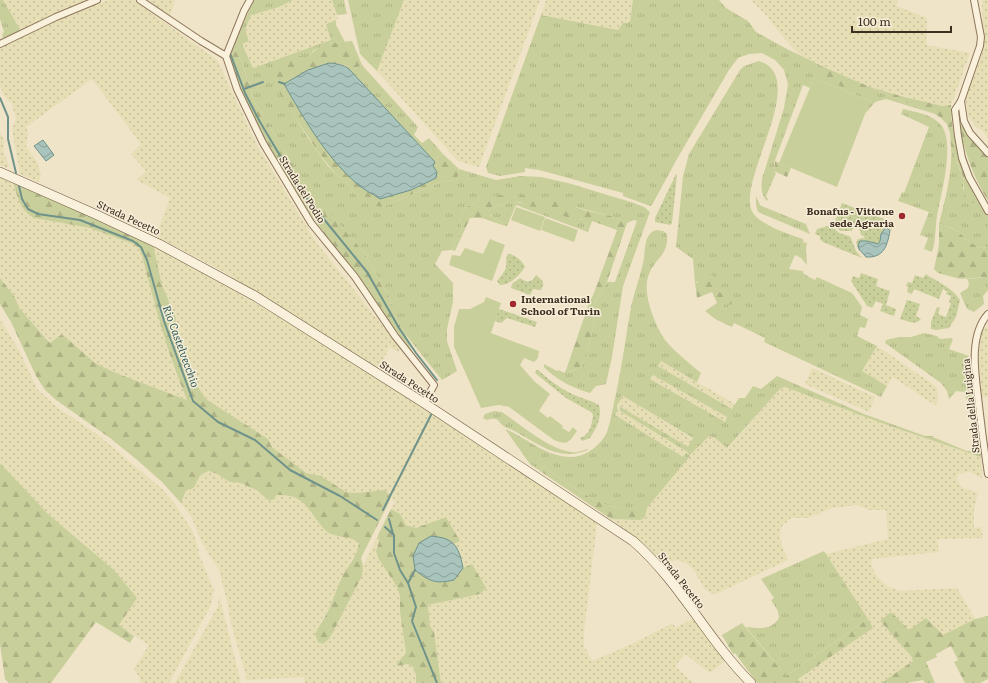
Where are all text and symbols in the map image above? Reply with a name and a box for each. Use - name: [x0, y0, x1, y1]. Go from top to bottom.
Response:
- scale bar: [852, 8, 951, 34]
- text: 100 m: [858, 12, 891, 30]
- street label: Strada del Podio: [276, 152, 330, 226]
- street label: Strada Pecetto: [95, 196, 163, 238]
- place label: Bonafus - Vittone sede Agraria: [807, 203, 894, 230]
- marker: Bonafus - Vittone sede Agraria: [897, 211, 907, 221]
- place label: International School of Turin: [521, 291, 600, 318]
- marker: International School of Turin: [508, 299, 518, 309]
- water label: Rio Castelvecchio: [160, 303, 204, 389]
- street label: Strada Pecetto: [377, 356, 443, 406]
- street label: Strada della Luigina: [958, 357, 982, 454]
- street label: Strada Pecetto: [655, 548, 709, 612]

